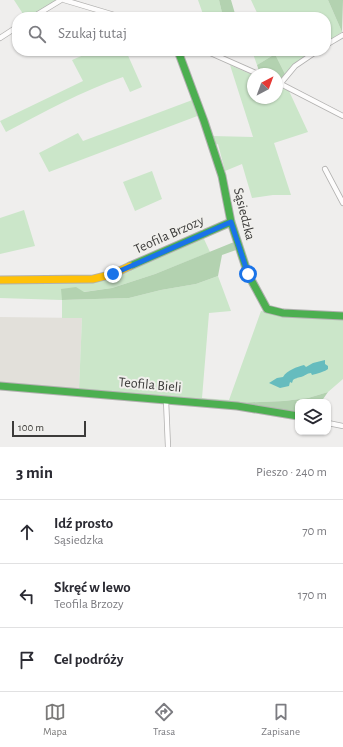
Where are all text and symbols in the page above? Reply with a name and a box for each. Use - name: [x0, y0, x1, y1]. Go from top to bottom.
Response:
- search box: [12, 12, 331, 56]
- icon: search: [26, 23, 48, 45]
- text: Szukaj tutaj: [58, 26, 127, 41]
- north arrow: [247, 68, 283, 104]
- street label: Sąsiedzka: [231, 186, 257, 242]
- street label: Teofila Brzozy: [132, 213, 206, 257]
- route end: [104, 265, 122, 283]
- route start: [239, 265, 257, 283]
- street label: Teofila Bieli: [118, 375, 182, 395]
- map controls: [295, 399, 331, 435]
- button: layers: [295, 399, 331, 435]
- scale bar: [12, 419, 86, 438]
- text: 100 m: [18, 422, 44, 433]
- text: 3 min: [16, 464, 53, 481]
- text: Pieszo · 240 m: [256, 466, 327, 479]
- text: Idź prosto: [54, 516, 113, 531]
- icon: ahead: [16, 521, 38, 543]
- text: 70 m: [302, 525, 327, 538]
- text: Sąsiedzka: [54, 534, 104, 547]
- text: Skręć w lewo: [54, 580, 131, 595]
- icon: left: [16, 585, 38, 607]
- text: 170 m: [298, 589, 327, 602]
- text: Teofila Brzozy: [54, 598, 124, 611]
- icon: arrive: [16, 649, 38, 671]
- text: Cel podróży: [54, 652, 123, 667]
- tab: Mapa: [43, 701, 67, 738]
- tab: Trasa: [153, 701, 175, 738]
- tab: Zapisane: [261, 701, 300, 738]

